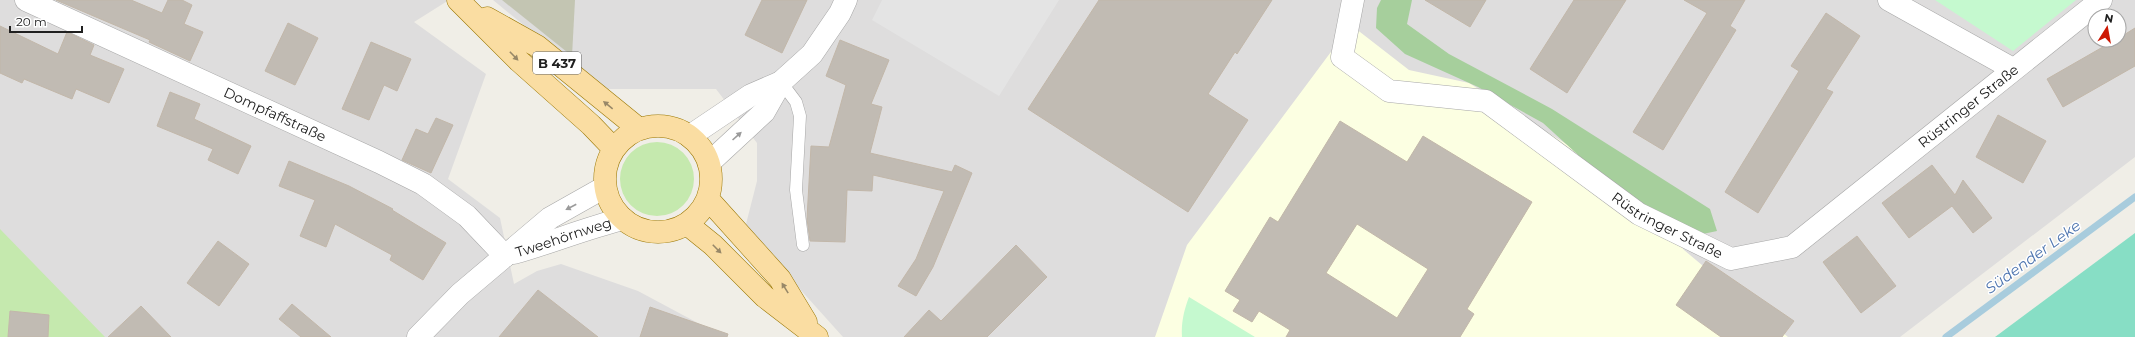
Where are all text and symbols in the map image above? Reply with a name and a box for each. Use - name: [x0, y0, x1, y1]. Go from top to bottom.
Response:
- scale bar: [10, 8, 82, 34]
- north arrow: [2087, 8, 2127, 48]
- text: N: [2103, 10, 2115, 26]
- text: 20 m: [16, 14, 47, 29]
- one-way arrow: [509, 51, 518, 60]
- road number: B 437: [533, 52, 581, 74]
- street label: Rüstringer Straße: [1914, 60, 2022, 152]
- street label: Dompfaffstraße: [221, 83, 329, 146]
- one-way arrow: [603, 101, 614, 109]
- one-way arrow: [732, 131, 742, 140]
- street label: Rüstringer Straße: [1608, 188, 1726, 263]
- one-way arrow: [565, 203, 577, 210]
- street label: Tweehörnweg: [513, 213, 614, 261]
- water label: Südender Leke: [1981, 216, 2084, 298]
- one-way arrow: [712, 244, 722, 254]
- one-way arrow: [782, 282, 789, 294]

